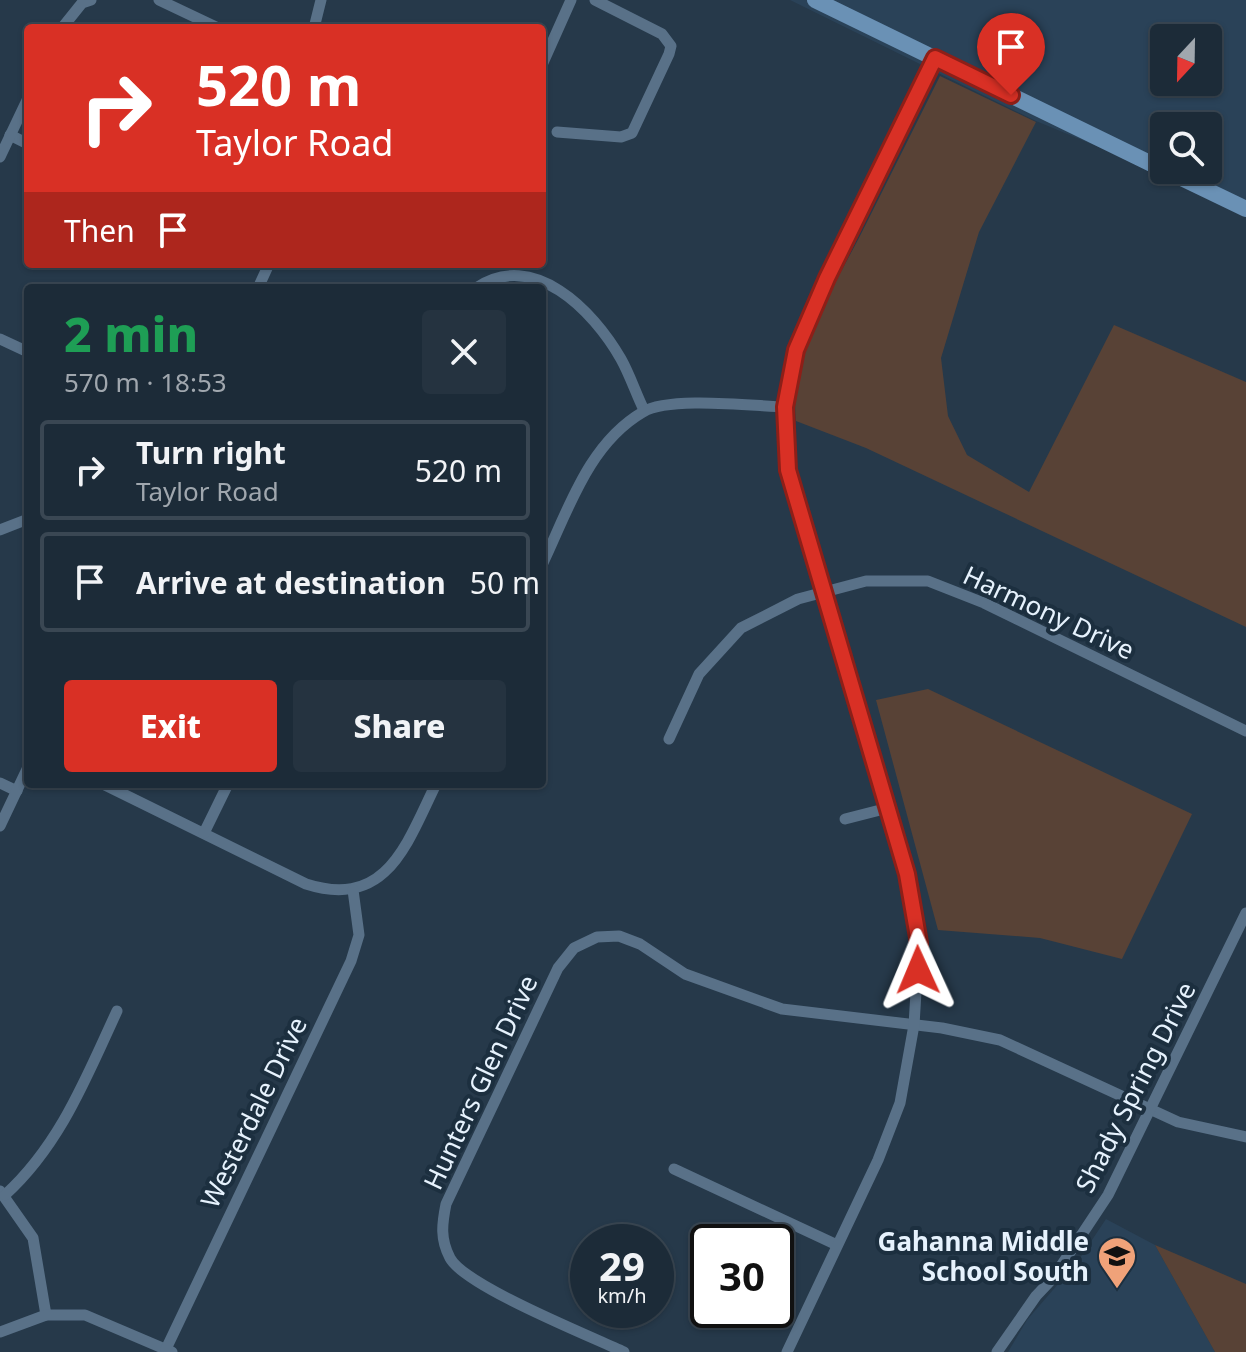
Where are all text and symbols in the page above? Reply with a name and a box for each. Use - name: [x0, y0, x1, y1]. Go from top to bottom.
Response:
- pin: [977, 13, 1045, 95]
- north arrow: [1150, 24, 1222, 96]
- map controls: [1150, 24, 1222, 184]
- icon: arrive: [989, 25, 1033, 69]
- text: 520 m: [196, 46, 361, 122]
- icon: right: [64, 56, 168, 160]
- button: search: [1150, 112, 1222, 184]
- text: Taylor Road: [196, 118, 394, 167]
- icon: arrive: [151, 208, 195, 252]
- text: Then: [64, 210, 135, 251]
- text: 2 min: [64, 301, 198, 366]
- button: close: [422, 310, 506, 394]
- text: 570 m · 18:53: [64, 364, 227, 400]
- text: Turn right: [136, 432, 286, 473]
- icon: right: [68, 448, 112, 492]
- text: 520 m: [415, 450, 502, 491]
- text: Taylor Road: [136, 473, 279, 509]
- street label: Harmony Drive: [958, 557, 1140, 667]
- icon: arrive: [68, 560, 112, 604]
- text: Arrive at destination: [136, 562, 446, 603]
- text: 50 m: [470, 562, 540, 603]
- button: Exit: [64, 680, 277, 772]
- button: Share: [293, 680, 506, 772]
- position arrow: [876, 928, 960, 1012]
- street label: Hunters Glen Drive: [414, 969, 546, 1195]
- street label: Shady Spring Drive: [1066, 976, 1204, 1198]
- street label: Westerdale Drive: [191, 1011, 315, 1213]
- place label: Gahanna Middle School South: [878, 1223, 1089, 1289]
- speed limit sign: 30: [690, 1224, 794, 1328]
- school or university icon: Gahanna Middle School South: [1096, 1235, 1138, 1290]
- text: 29: [599, 1238, 645, 1293]
- text: km/h: [597, 1282, 647, 1309]

